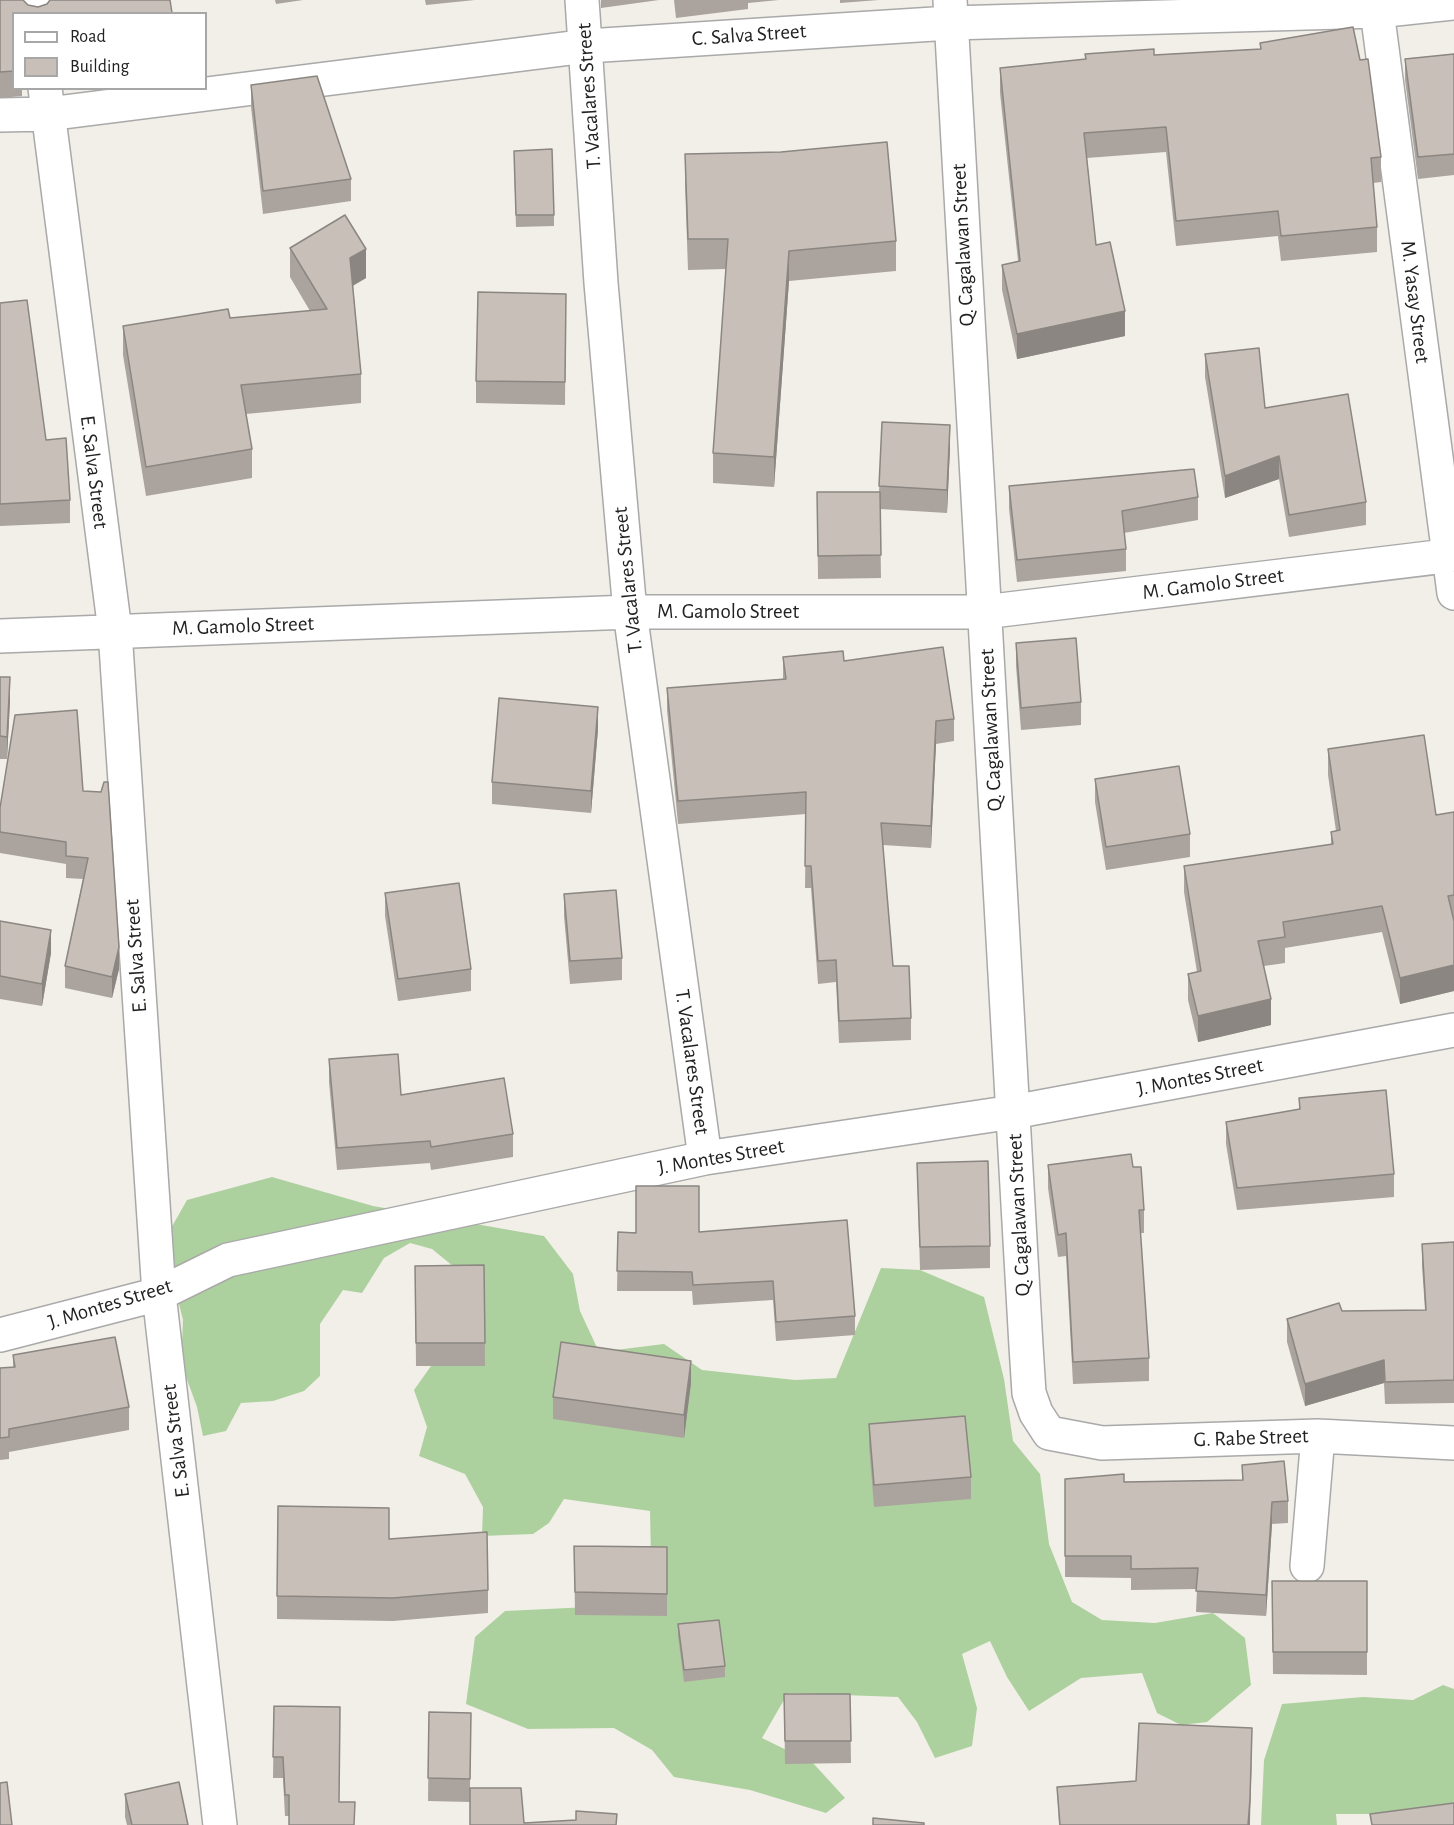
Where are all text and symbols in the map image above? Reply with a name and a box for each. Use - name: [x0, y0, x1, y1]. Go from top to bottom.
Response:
- legend: [12, 12, 207, 90]
- street label: C. Salva Street: [691, 18, 807, 52]
- street label: T. Vacalares Street: [571, 22, 607, 170]
- text: Road: [70, 28, 106, 46]
- text: Building: [70, 58, 129, 76]
- street label: Q. Cagalawan Street: [946, 163, 980, 327]
- street label: M. Yasay Street: [1395, 239, 1435, 365]
- street label: E. Salva Street: [75, 414, 113, 530]
- street label: T. Vacalares Street: [608, 506, 648, 654]
- street label: M. Gamolo Street: [1141, 563, 1285, 605]
- street label: M. Gamolo Street: [657, 599, 799, 625]
- street label: M. Gamolo Street: [171, 611, 315, 641]
- street label: Q. Cagalawan Street: [974, 648, 1008, 812]
- street label: E. Salva Street: [119, 898, 153, 1014]
- street label: T. Vacalares Street: [669, 988, 715, 1136]
- street label: J. Montes Street: [1135, 1052, 1265, 1102]
- street label: J. Montes Street: [656, 1133, 786, 1181]
- street label: Q. Cagalawan Street: [1002, 1133, 1036, 1297]
- street label: J. Montes Street: [45, 1273, 175, 1335]
- street label: E. Salva Street: [157, 1383, 195, 1499]
- street label: G. Rabe Street: [1193, 1423, 1309, 1453]

